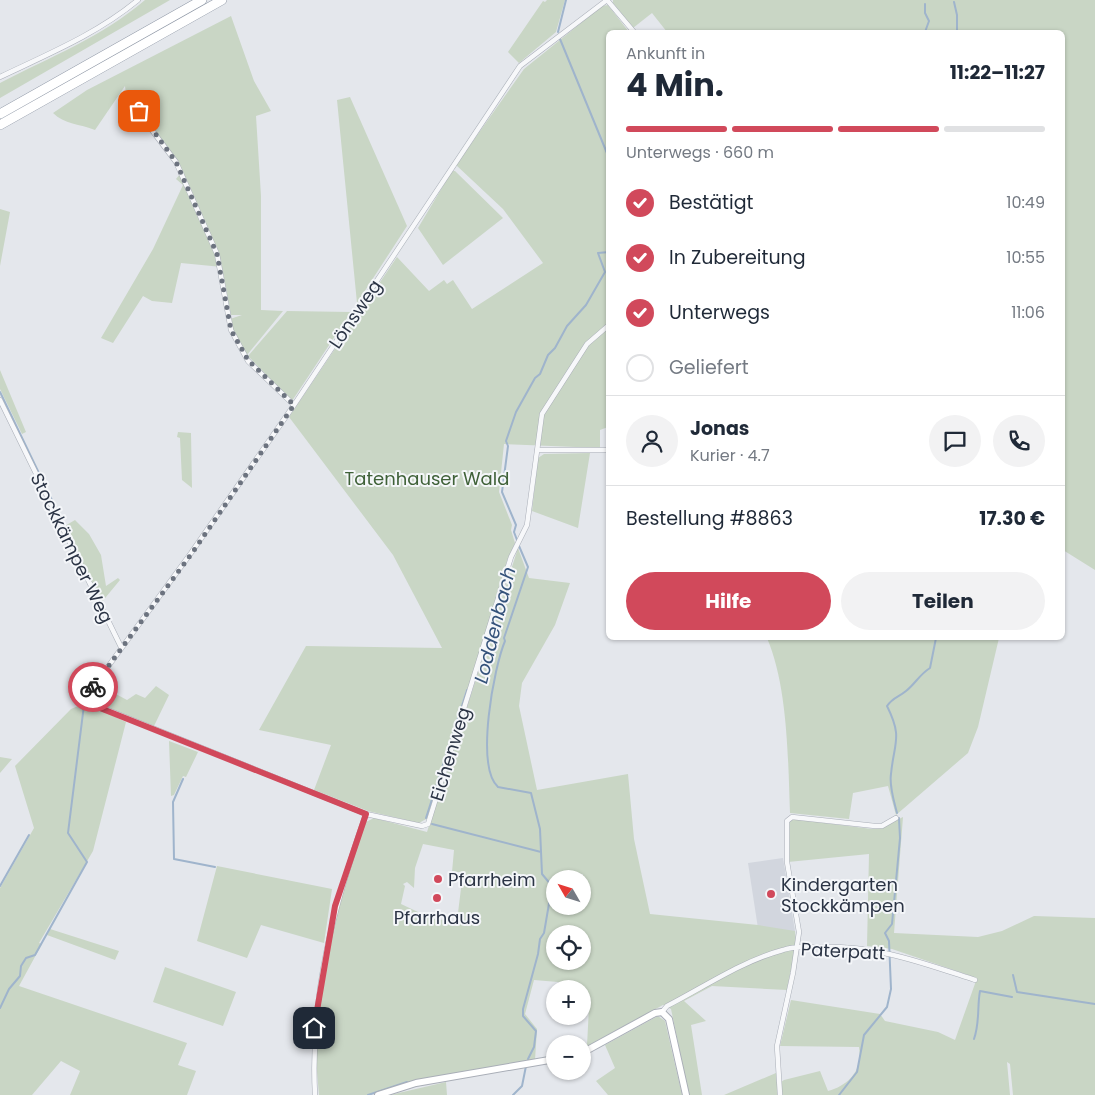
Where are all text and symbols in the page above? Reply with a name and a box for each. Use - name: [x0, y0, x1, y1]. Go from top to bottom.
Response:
- text: Ankunft in: [626, 42, 705, 65]
- text: 11:22–11:27: [950, 59, 1045, 86]
- text: 4 Min.: [626, 62, 724, 107]
- pin: [118, 90, 160, 132]
- icon: bag: [125, 97, 153, 125]
- text: Unterwegs · 660 m: [626, 141, 774, 164]
- icon: check: [626, 189, 654, 217]
- text: Bestätigt: [669, 189, 753, 216]
- text: 10:49: [1006, 191, 1045, 214]
- icon: check: [626, 244, 654, 272]
- text: In Zubereitung: [669, 244, 806, 271]
- text: 10:55: [1006, 246, 1045, 269]
- street label: Lönsweg: [323, 275, 387, 353]
- icon: check: [626, 299, 654, 327]
- text: Unterwegs: [669, 299, 770, 326]
- text: 11:06: [1011, 301, 1045, 324]
- text: Geliefert: [669, 354, 749, 381]
- button: person: [626, 415, 678, 467]
- text: Jonas: [690, 415, 749, 442]
- button: chat: [929, 415, 981, 467]
- button: phone: [993, 415, 1045, 467]
- text: Kurier · 4.7: [690, 444, 770, 467]
- park label: Tatenhauser Wald: [345, 466, 509, 491]
- street label: Stockkämper Weg: [25, 469, 119, 627]
- text: Bestellung #8863: [626, 505, 793, 532]
- text: 17.30 €: [979, 505, 1045, 532]
- water label: Loddenbach: [467, 564, 523, 686]
- button: Hilfe: [626, 572, 831, 630]
- button: Teilen: [841, 572, 1045, 630]
- courier: [68, 662, 118, 712]
- icon: bike: [79, 673, 107, 701]
- street label: Eichenweg: [424, 704, 476, 804]
- place label: Pfarrheim: [448, 867, 536, 892]
- north arrow: [546, 870, 591, 915]
- map controls: [546, 870, 591, 1080]
- place label: Kindergarten Stockkämpen: [781, 872, 905, 918]
- marker: Pfarrheim: [432, 873, 444, 885]
- marker: Kindergarten Stockkämpen: [765, 888, 777, 900]
- marker: Pfarrhaus: [431, 892, 443, 904]
- place label: Pfarrhaus: [394, 905, 480, 930]
- button: locate: [546, 925, 591, 970]
- street label: Paterpatt: [800, 936, 886, 966]
- button: +: [546, 980, 591, 1025]
- pin: [293, 1007, 335, 1049]
- icon: home: [300, 1014, 328, 1042]
- button: −: [546, 1035, 591, 1080]

